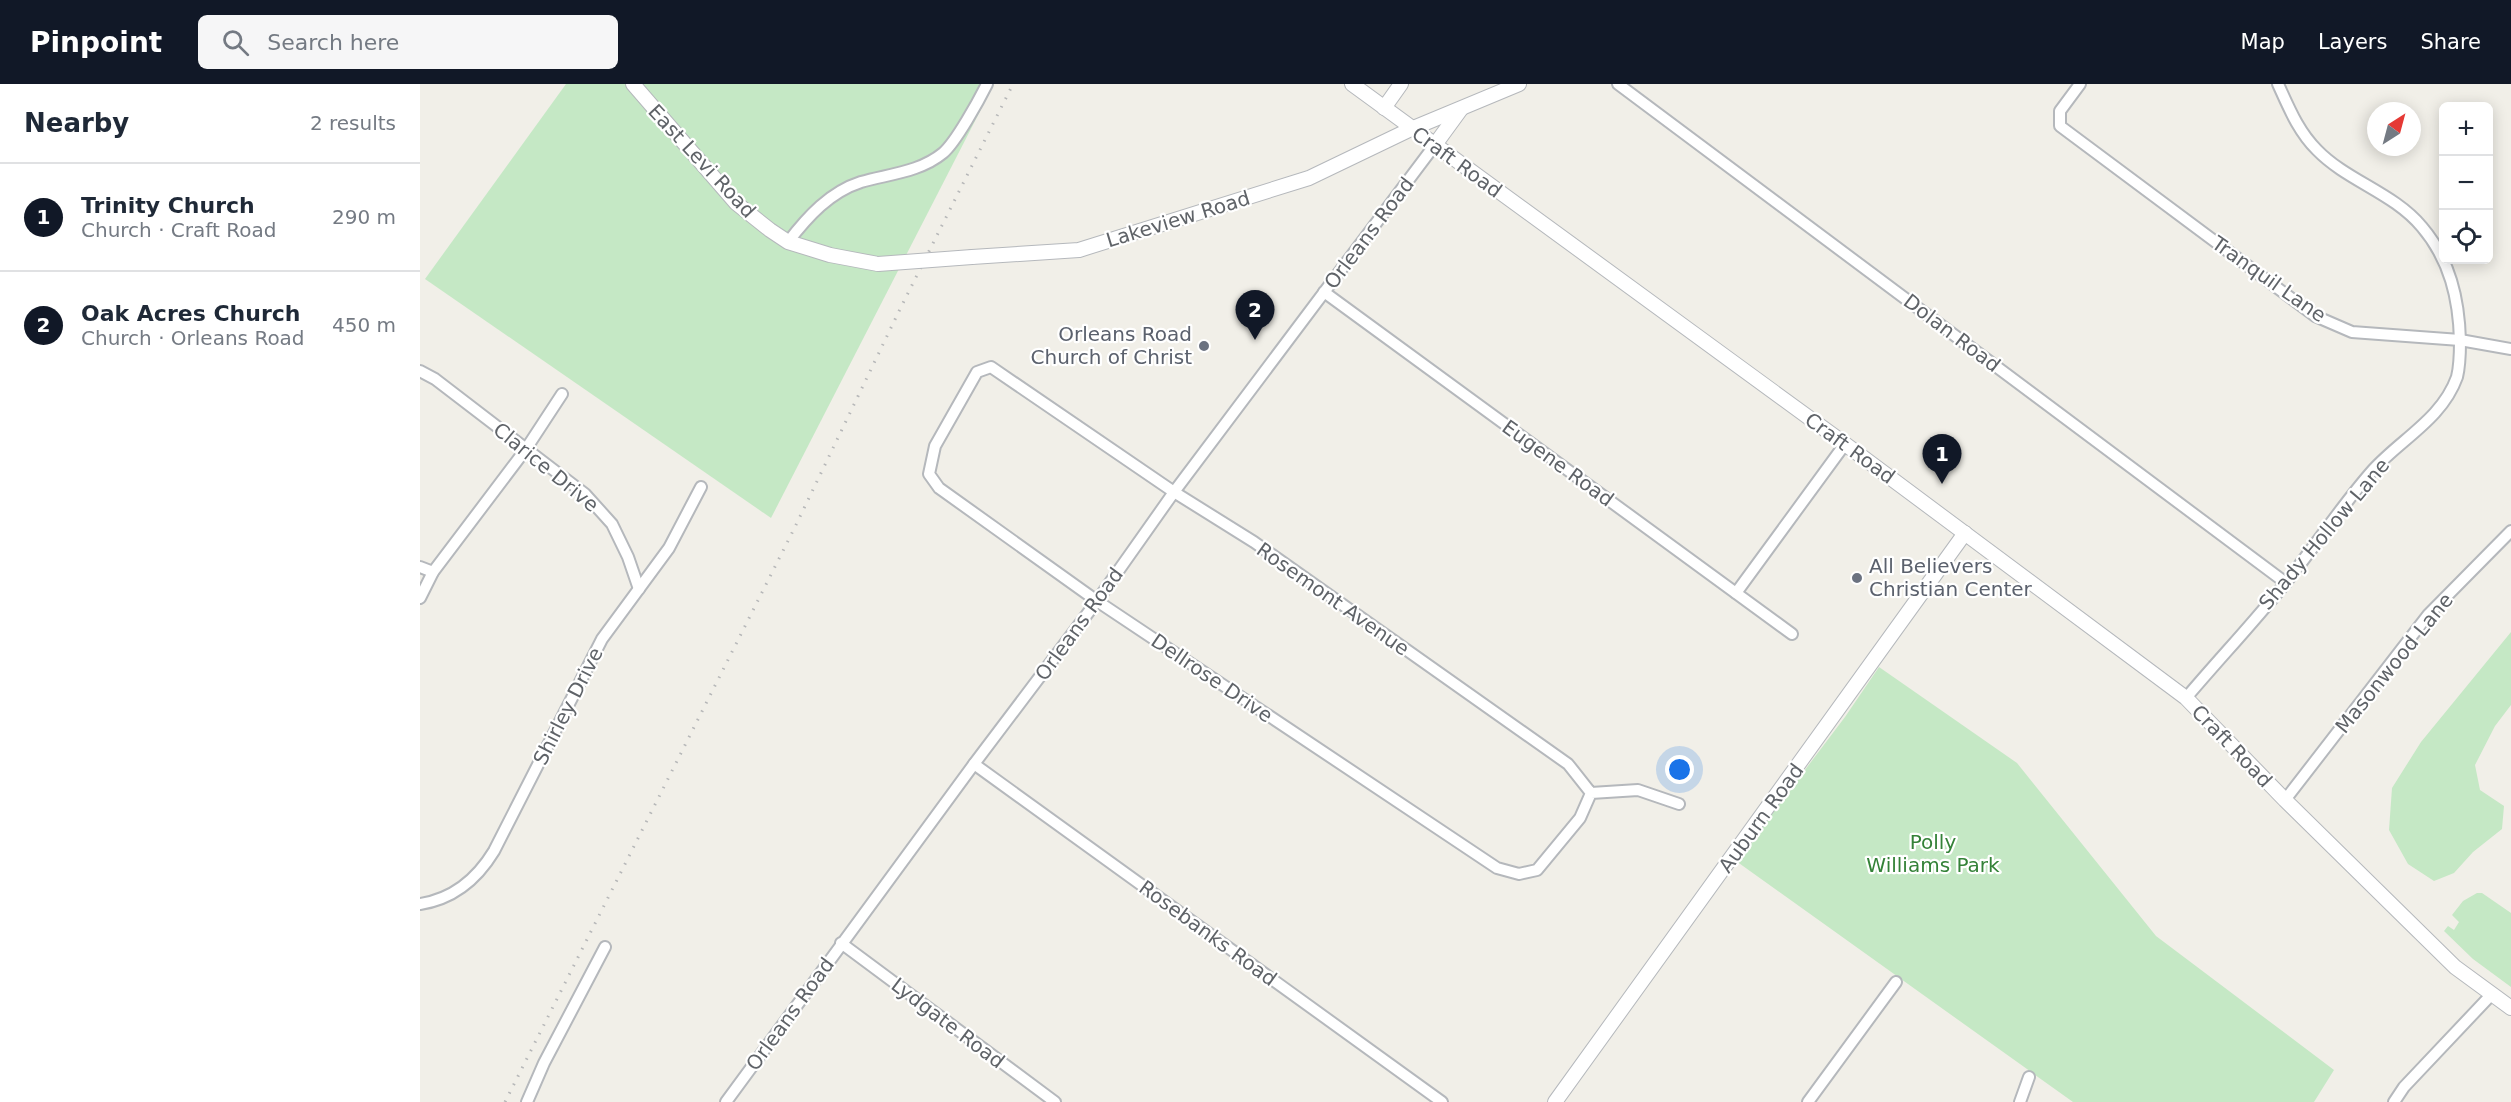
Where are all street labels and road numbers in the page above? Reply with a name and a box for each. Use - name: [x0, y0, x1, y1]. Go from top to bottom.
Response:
- street label: East Levi Road: [643, 99, 761, 223]
- street label: Craft Road: [1407, 121, 1507, 203]
- street label: Orleans Road: [1319, 172, 1419, 294]
- street label: Lakeview Road: [1103, 186, 1253, 252]
- street label: Tranquil Lane: [2207, 230, 2331, 327]
- street label: Dolan Road: [1899, 289, 2005, 377]
- street label: Craft Road: [1800, 407, 1900, 489]
- street label: Eugene Road: [1498, 415, 1618, 511]
- street label: Clarice Drive: [488, 417, 604, 517]
- street label: Shady Hollow Lane: [2254, 453, 2394, 615]
- street label: Rosemont Avenue: [1252, 537, 1414, 661]
- street label: Orleans Road: [1030, 563, 1128, 685]
- street label: Masonwood Lane: [2330, 588, 2458, 738]
- street label: Dellrose Drive: [1147, 629, 1277, 727]
- street label: Shirley Drive: [528, 643, 608, 769]
- street label: Craft Road: [2187, 700, 2277, 792]
- street label: Auburn Road: [1713, 759, 1809, 877]
- street label: Rosebanks Road: [1135, 875, 1281, 991]
- street label: Orleans Road: [741, 953, 839, 1075]
- street label: Lydgate Road: [887, 973, 1009, 1073]

